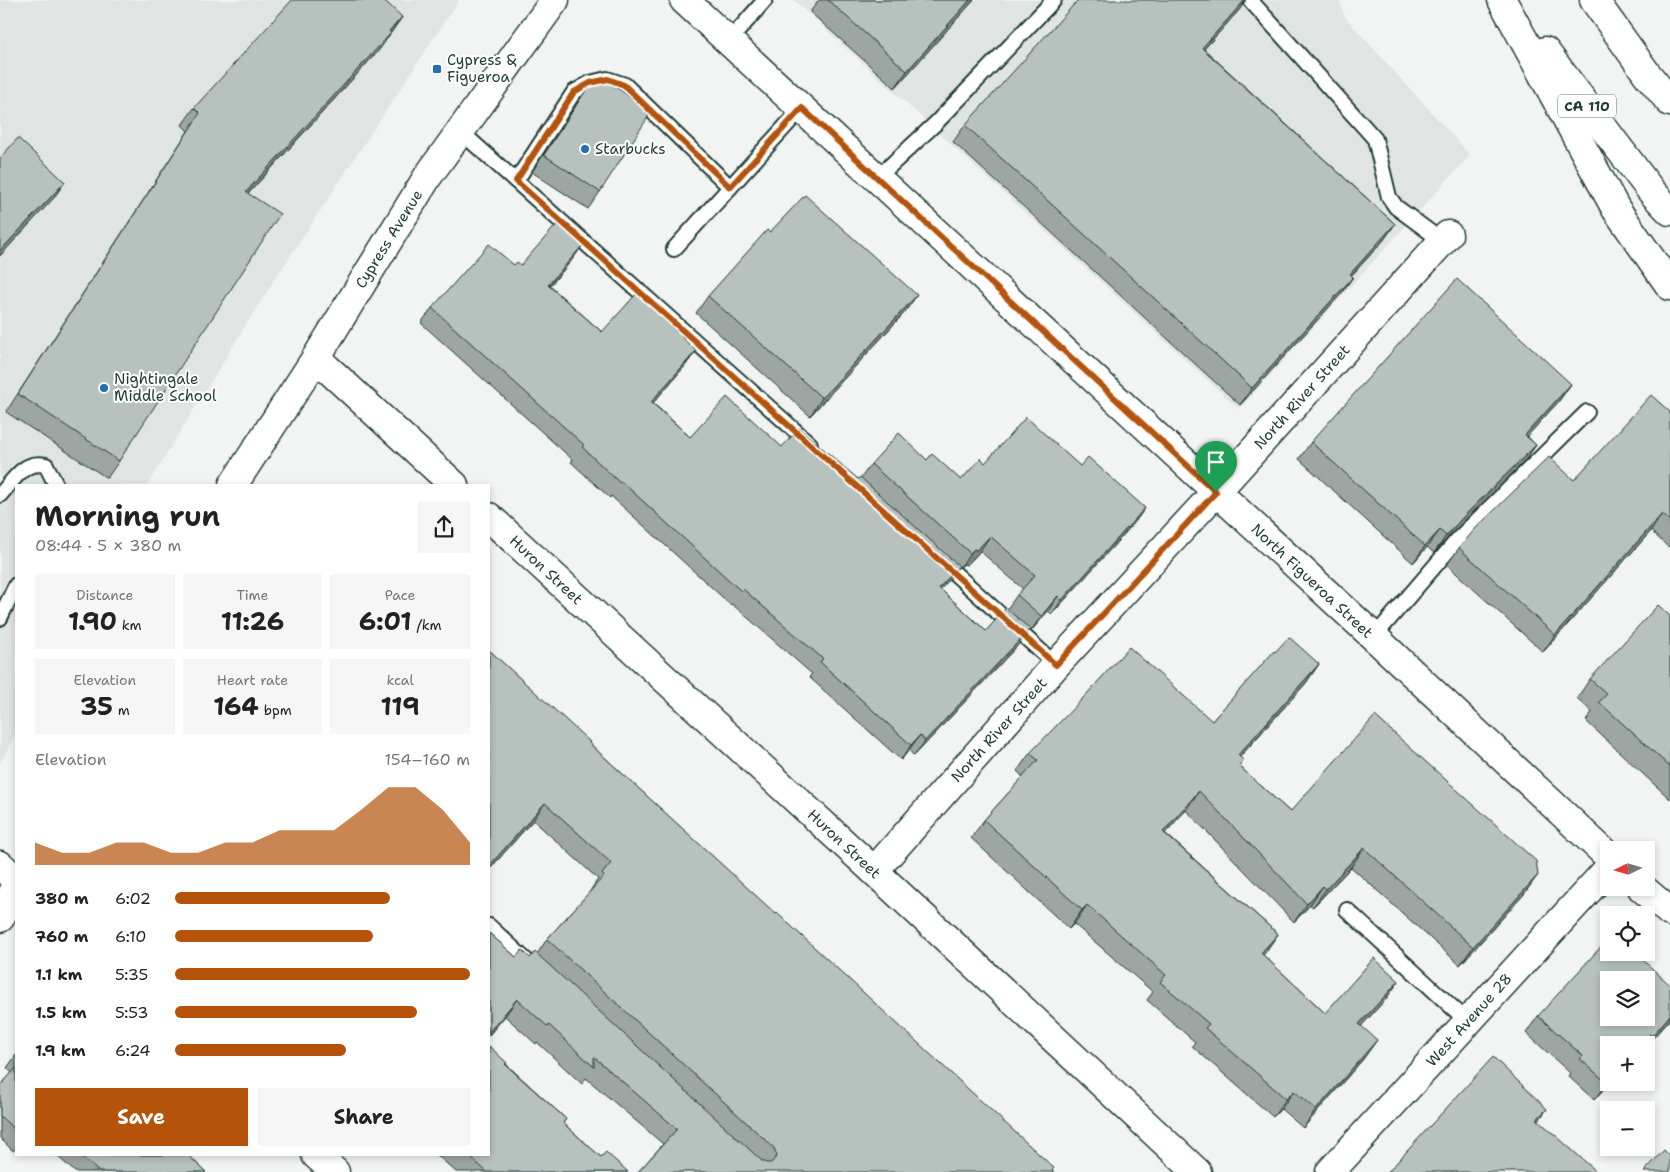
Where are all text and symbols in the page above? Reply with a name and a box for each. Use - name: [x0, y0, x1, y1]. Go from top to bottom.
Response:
- place label: Cypress & Figueroa: [447, 50, 517, 87]
- marker: Cypress & Figueroa: [431, 63, 443, 75]
- road number: CA 110: [1558, 94, 1616, 118]
- place label: Starbucks: [595, 139, 666, 159]
- marker: Starbucks: [579, 143, 591, 155]
- street label: Cypress Avenue: [351, 186, 427, 292]
- street label: North River Street: [1250, 340, 1354, 454]
- place label: Nightingale Middle School: [114, 369, 217, 406]
- marker: Nightingale Middle School: [98, 382, 110, 394]
- pin: [1195, 441, 1237, 492]
- icon: arrive: [1202, 448, 1230, 476]
- text: Morning run: [35, 497, 220, 535]
- button: share: [418, 501, 470, 553]
- street label: North Figueroa Street: [1247, 519, 1377, 643]
- street label: Huron Street: [505, 531, 587, 609]
- text: 08:44 · 5 × 380 m: [35, 535, 181, 556]
- text: Distance: [76, 586, 134, 604]
- text: Time: [236, 586, 269, 604]
- text: Pace: [385, 586, 416, 604]
- text: 1.90: [68, 604, 117, 638]
- text: 11:26: [221, 604, 284, 638]
- text: 6:01: [359, 604, 412, 638]
- text: km: [117, 616, 142, 634]
- text: /km: [412, 616, 442, 634]
- text: Elevation: [73, 671, 136, 689]
- text: Heart rate: [217, 671, 288, 689]
- text: kcal: [387, 671, 414, 689]
- street label: North River Street: [947, 673, 1051, 787]
- text: 35: [80, 689, 113, 723]
- text: 164: [213, 689, 259, 723]
- text: 119: [381, 689, 420, 723]
- text: m: [113, 701, 130, 719]
- text: bpm: [259, 701, 292, 719]
- text: Elevation: [35, 749, 107, 770]
- text: 154–160 m: [384, 749, 470, 770]
- street label: Huron Street: [803, 805, 885, 883]
- north arrow: [1600, 841, 1655, 896]
- map controls: [1600, 841, 1655, 1156]
- text: 380 m: [35, 888, 89, 909]
- text: 6:02: [115, 888, 151, 909]
- button: locate: [1600, 906, 1655, 961]
- text: 760 m: [35, 926, 88, 947]
- text: 6:10: [115, 926, 146, 947]
- text: 1.1 km: [35, 964, 82, 985]
- text: 5:35: [115, 964, 148, 985]
- street label: West Avenue 28: [1422, 969, 1516, 1071]
- button: layers: [1600, 971, 1655, 1026]
- text: 1.5 km: [35, 1002, 87, 1023]
- text: 5:53: [115, 1002, 149, 1023]
- button: +: [1600, 1036, 1655, 1091]
- text: 1.9 km: [35, 1040, 86, 1061]
- text: 6:24: [115, 1040, 151, 1061]
- button: Save: [35, 1088, 248, 1146]
- button: Share: [258, 1088, 470, 1146]
- button: −: [1600, 1101, 1655, 1156]

